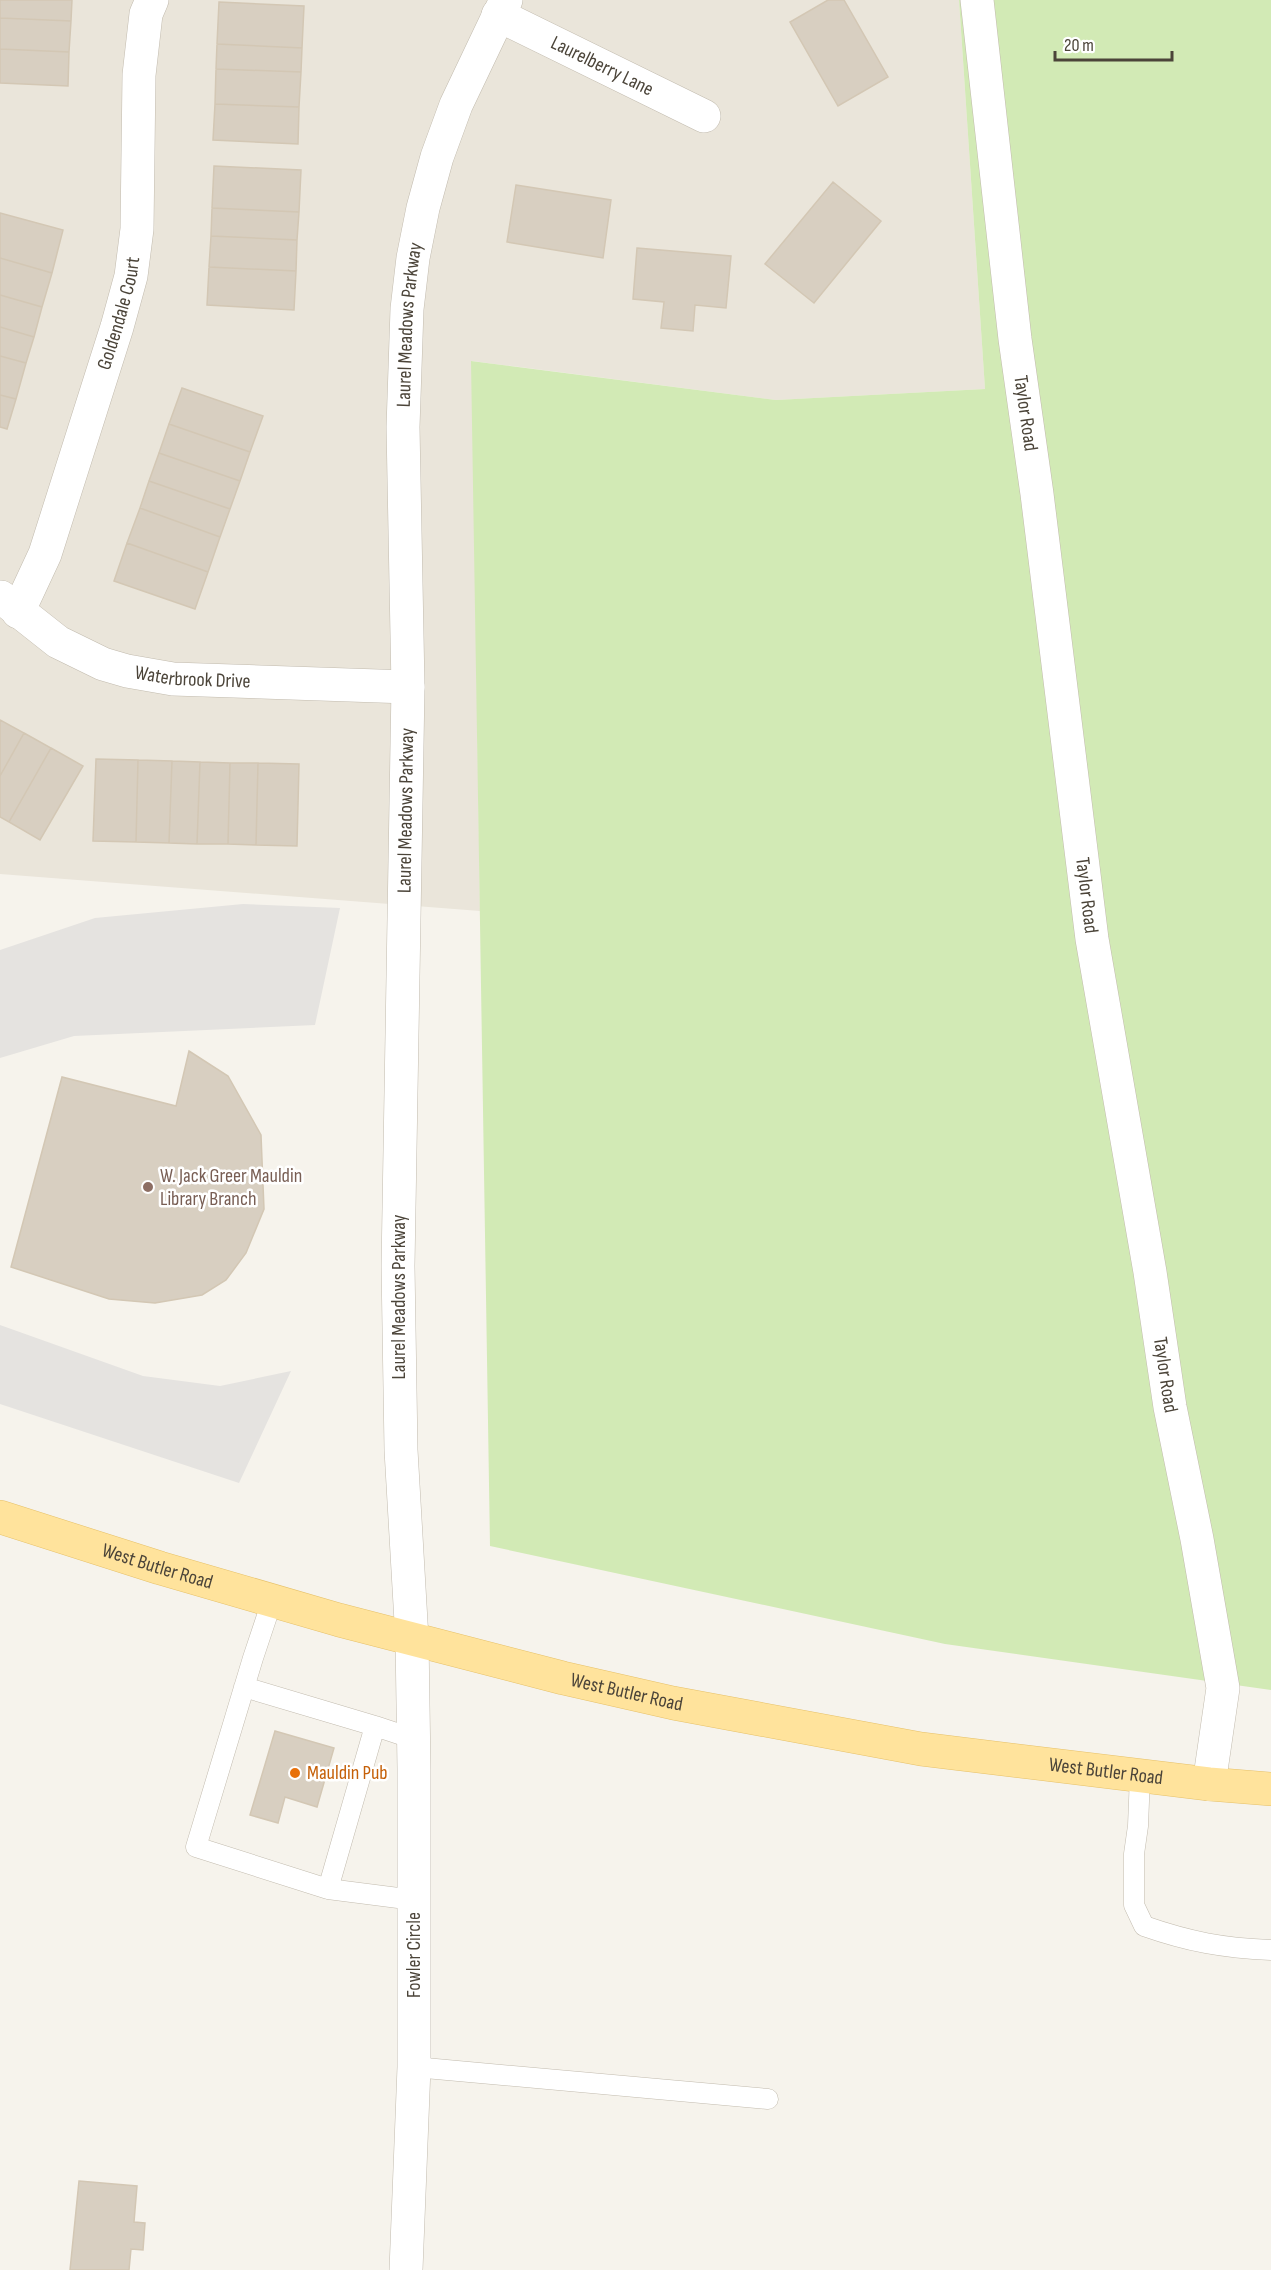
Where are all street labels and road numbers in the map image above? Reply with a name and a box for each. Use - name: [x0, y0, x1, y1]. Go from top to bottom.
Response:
- street label: Laurelberry Lane: [547, 31, 657, 101]
- street label: Laurel Meadows Parkway: [392, 240, 428, 408]
- street label: Goldendale Court: [92, 255, 145, 373]
- street label: Taylor Road: [1008, 374, 1043, 453]
- street label: Waterbrook Drive: [133, 661, 251, 694]
- street label: Laurel Meadows Parkway: [392, 727, 419, 893]
- street label: Taylor Road: [1070, 856, 1103, 935]
- street label: Laurel Meadows Parkway: [387, 1214, 411, 1380]
- street label: Taylor Road: [1148, 1335, 1183, 1415]
- street label: West Butler Road: [99, 1538, 216, 1595]
- street label: West Butler Road: [568, 1668, 685, 1717]
- street label: West Butler Road: [1048, 1753, 1164, 1790]
- street label: Fowler Circle: [402, 1912, 426, 1998]

